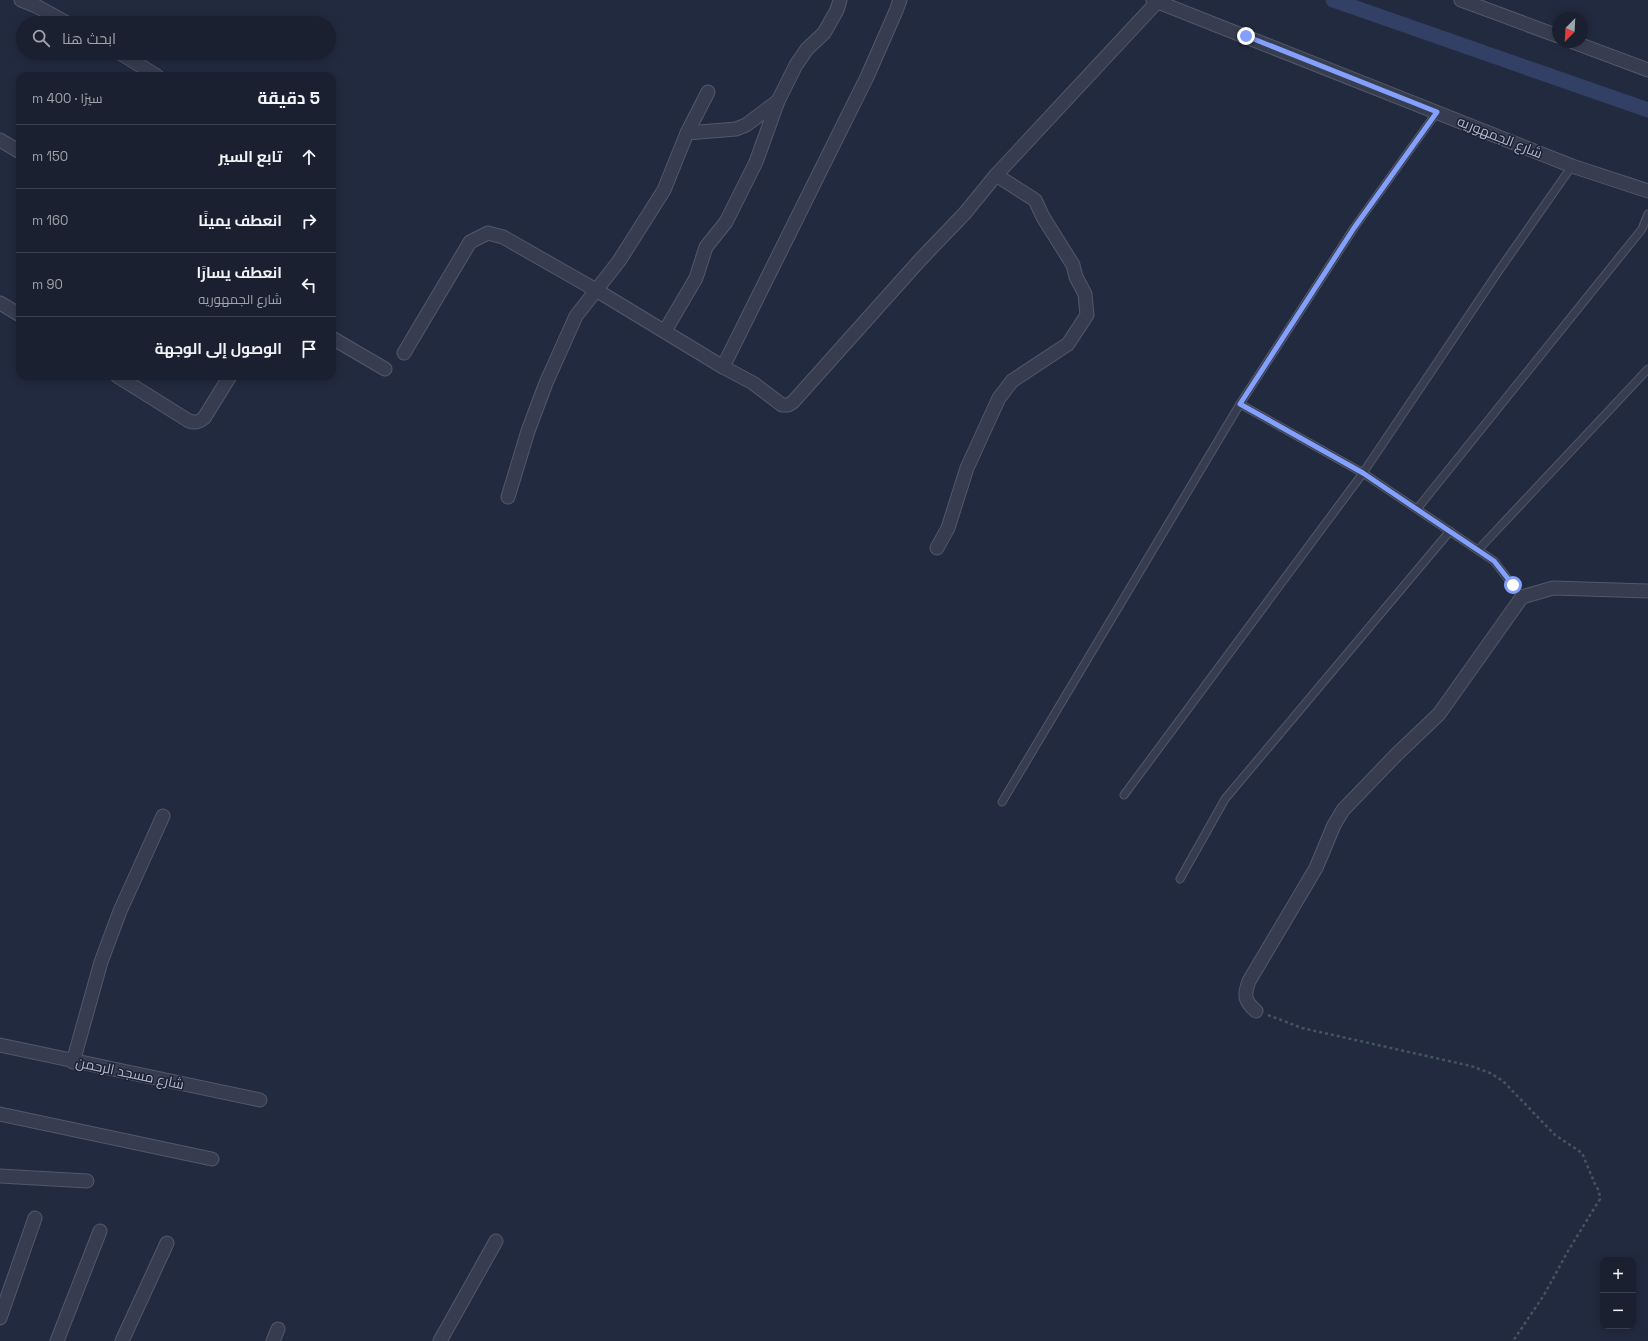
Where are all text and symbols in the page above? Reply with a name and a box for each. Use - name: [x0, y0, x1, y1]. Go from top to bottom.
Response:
- north arrow: [1552, 12, 1588, 48]
- search box: [16, 16, 336, 60]
- icon: search: [30, 27, 52, 49]
- route end: [1237, 27, 1255, 45]
- text: ابحث هنا: [62, 29, 116, 48]
- text: 5 دقيقة: [257, 87, 320, 109]
- text: سيرًا · 400 m: [32, 90, 102, 107]
- street label: شارع الجمهوريه: [1455, 112, 1545, 162]
- icon: ahead: [298, 146, 320, 168]
- text: تابع السير: [219, 147, 282, 166]
- text: 150 m: [32, 148, 68, 165]
- icon: right: [298, 210, 320, 232]
- text: انعطف يمينًا: [198, 211, 282, 230]
- text: 160 m: [32, 212, 68, 229]
- text: انعطف يسارًا: [196, 263, 282, 282]
- icon: left: [298, 274, 320, 296]
- text: 90 m: [32, 276, 63, 293]
- text: شارع الجمهوريه: [198, 291, 282, 308]
- icon: arrive: [298, 338, 320, 360]
- text: الوصول إلى الوجهة: [155, 339, 282, 358]
- route start: [1504, 576, 1522, 594]
- street label: شارع مسجد الرحمن: [74, 1053, 186, 1093]
- map controls: [1600, 1257, 1636, 1329]
- button: +: [1600, 1257, 1636, 1293]
- button: −: [1600, 1293, 1636, 1329]

